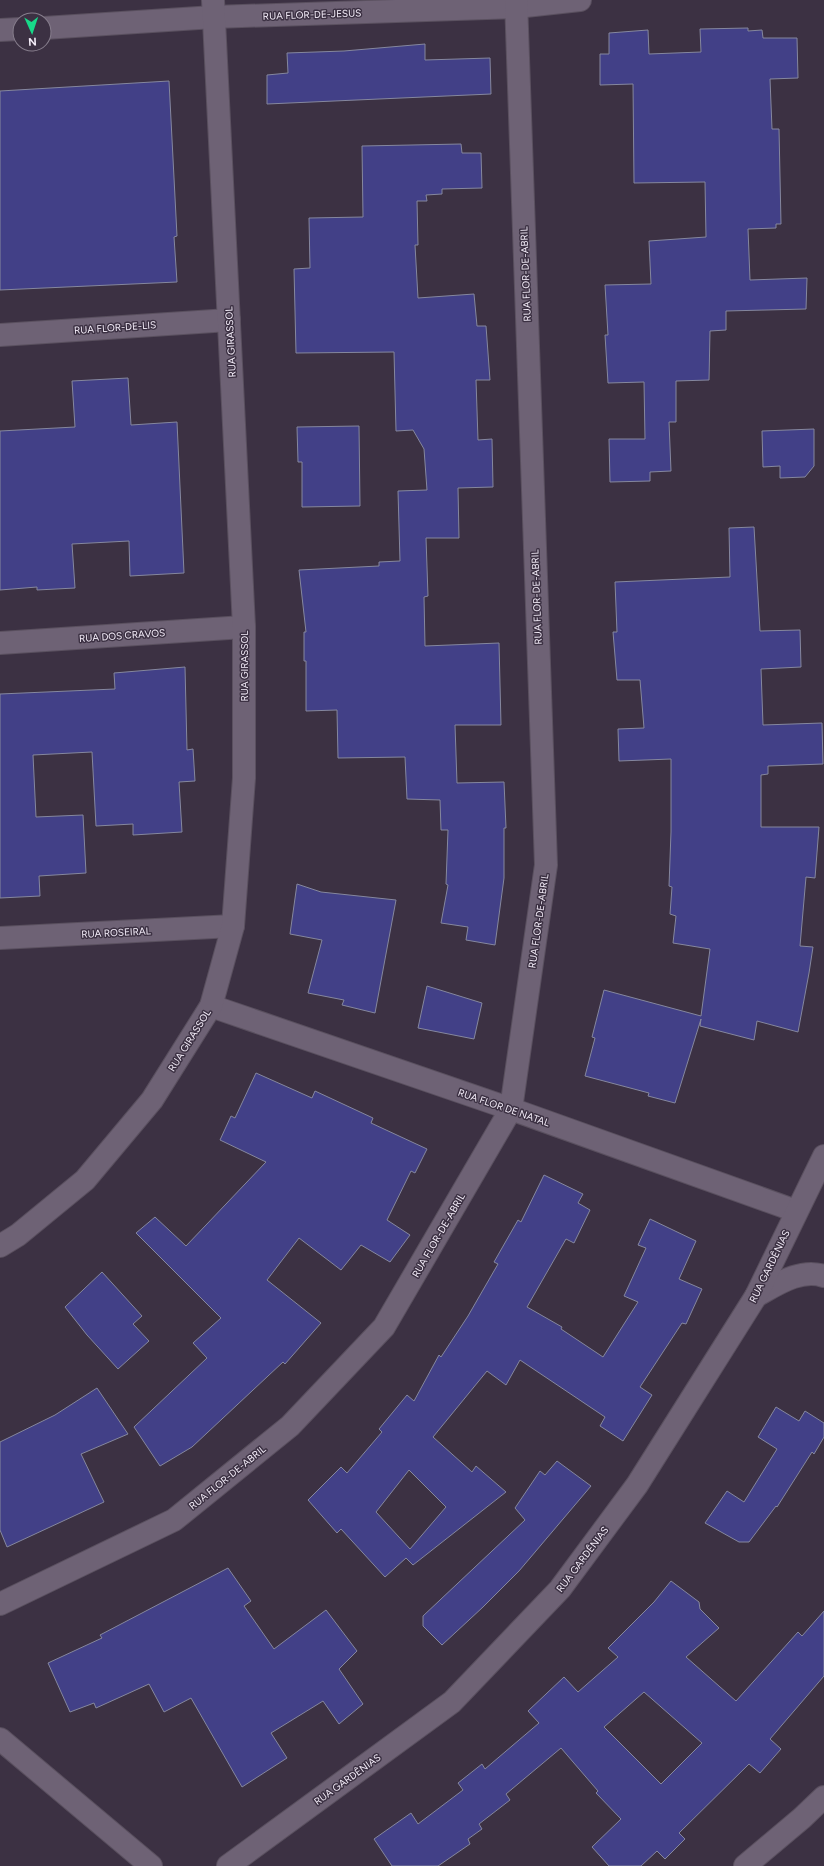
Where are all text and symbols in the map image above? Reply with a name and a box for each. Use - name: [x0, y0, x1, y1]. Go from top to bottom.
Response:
- street label: RUA FLOR-DE-JESUS: [263, 6, 362, 23]
- north arrow: [12, 12, 52, 52]
- text: N: [28, 35, 37, 48]
- street label: RUA FLOR-DE-ABRIL: [517, 225, 534, 322]
- street label: RUA GIRASSOL: [222, 305, 239, 378]
- street label: RUA FLOR-DE-LIS: [74, 318, 157, 337]
- street label: RUA FLOR-DE-ABRIL: [528, 548, 545, 645]
- street label: RUA DOS CRAVOS: [78, 626, 166, 645]
- street label: RUA GIRASSOL: [238, 630, 251, 702]
- street label: RUA FLOR-DE-ABRIL: [525, 872, 552, 969]
- street label: RUA ROSEIRAL: [81, 924, 152, 941]
- street label: RUA GIRASSOL: [165, 1006, 214, 1074]
- street label: RUA FLOR DE NATAL: [456, 1086, 552, 1129]
- street label: RUA FLOR-DE-ABRIL: [409, 1190, 468, 1280]
- street label: RUA GARDÊNIAS: [746, 1228, 793, 1305]
- street label: RUA FLOR-DE-ABRIL: [186, 1442, 269, 1512]
- street label: RUA GARDÊNIAS: [553, 1524, 611, 1595]
- street label: RUA GARDÊNIAS: [311, 1751, 383, 1808]

